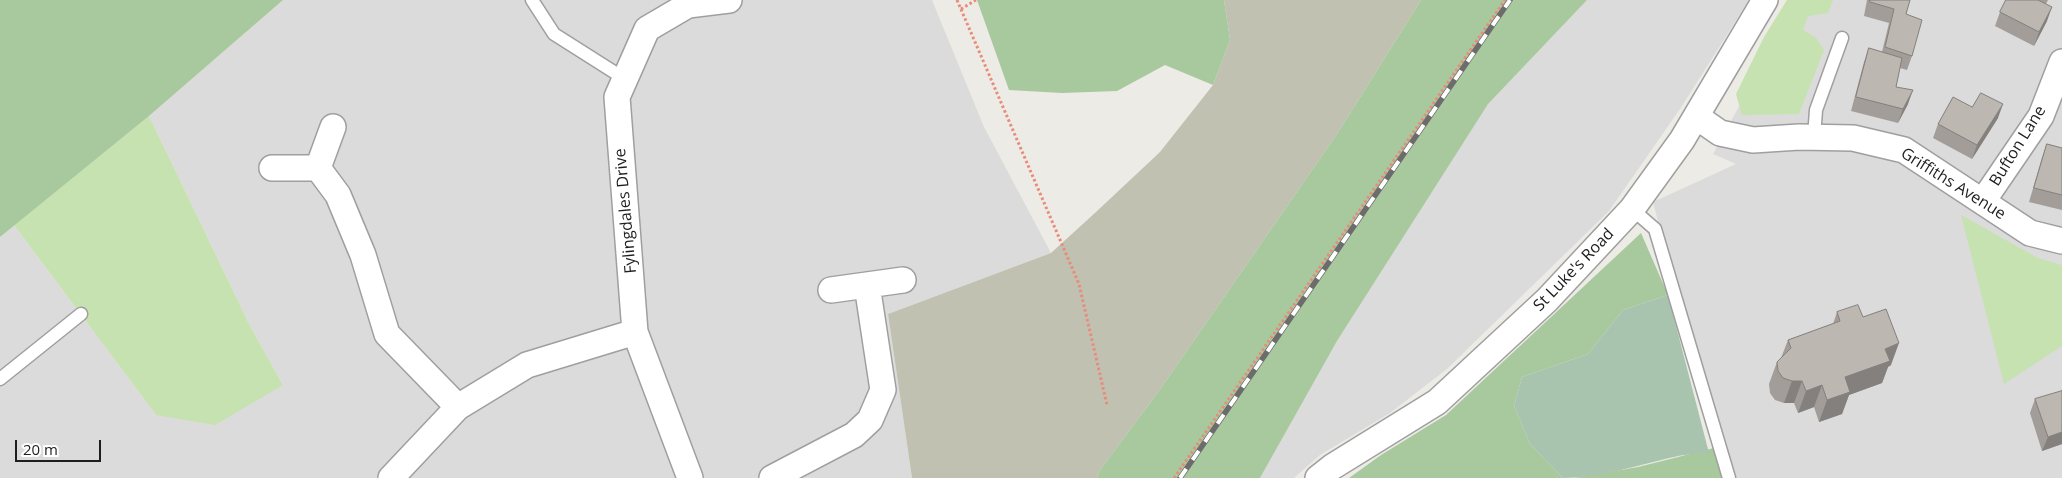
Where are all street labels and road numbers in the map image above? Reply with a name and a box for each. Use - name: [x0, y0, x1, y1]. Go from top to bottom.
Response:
- street label: Bufton Lane: [1986, 102, 2050, 190]
- street label: Griffiths Avenue: [1897, 144, 2009, 224]
- street label: Fylingdales Drive: [611, 148, 641, 274]
- street label: St Luke's Road: [1530, 225, 1618, 315]

